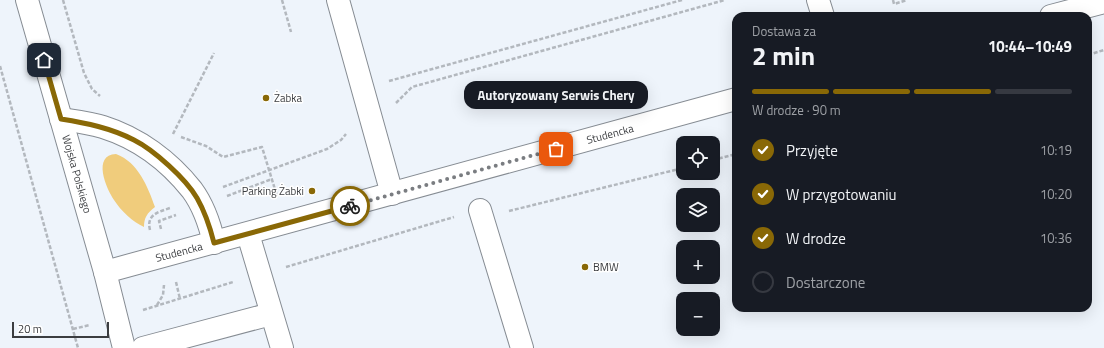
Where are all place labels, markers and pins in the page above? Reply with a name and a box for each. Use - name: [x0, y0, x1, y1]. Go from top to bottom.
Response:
- pin: [27, 43, 61, 77]
- callout: Autoryzowany Serwis Chery: [464, 81, 648, 109]
- place label: Żabka: [274, 90, 302, 106]
- marker: Żabka: [261, 93, 271, 103]
- pin: [539, 132, 573, 166]
- place label: Parking Żabki: [242, 183, 304, 199]
- marker: Parking Żabki: [307, 186, 317, 196]
- place label: BMW: [593, 259, 619, 275]
- marker: BMW: [580, 262, 590, 272]

